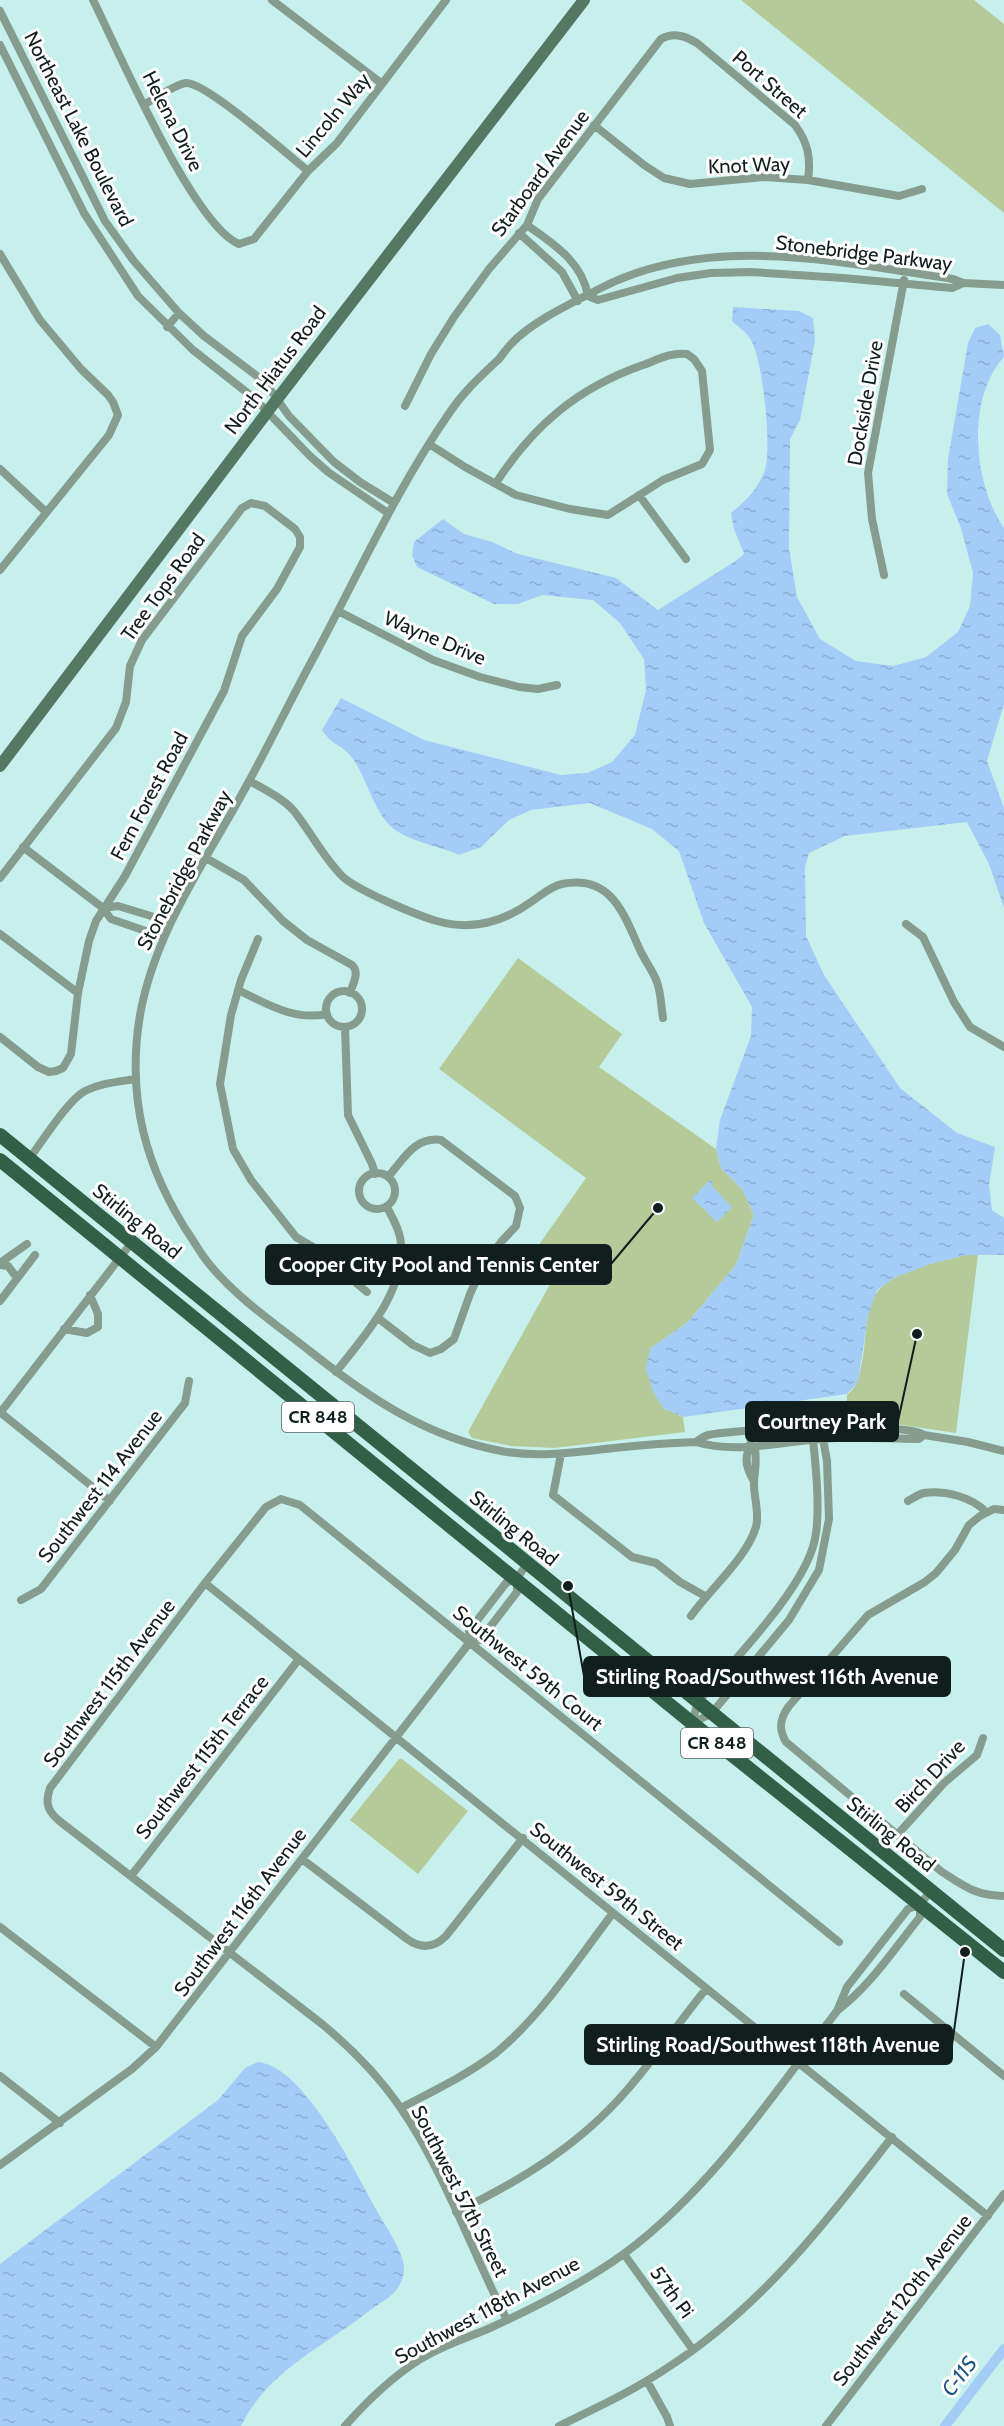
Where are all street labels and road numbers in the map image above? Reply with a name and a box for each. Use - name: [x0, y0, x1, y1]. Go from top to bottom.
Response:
- street label: Northeast Lake Boulevard: [19, 27, 139, 231]
- street label: Port Street: [728, 45, 812, 123]
- street label: Helena Drive: [138, 67, 208, 175]
- street label: Lincoln Way: [291, 68, 375, 162]
- street label: Starboard Avenue: [486, 105, 594, 241]
- street label: Knot Way: [708, 152, 790, 178]
- street label: Stonebridge Parkway: [774, 230, 954, 276]
- street label: North Hiatus Road: [219, 301, 331, 439]
- street label: Dockside Drive: [842, 339, 888, 467]
- street label: Tree Tops Road: [116, 528, 210, 646]
- street label: Wayne Drive: [381, 606, 489, 670]
- street label: Fern Forest Road: [105, 728, 193, 864]
- street label: Stonebridge Parkway: [132, 786, 236, 954]
- street label: Stirling Road: [88, 1178, 186, 1264]
- road number: CR 848: [282, 1402, 354, 1432]
- street label: Southwest 114 Avenue: [33, 1405, 167, 1567]
- street label: Stirling Road: [465, 1485, 563, 1571]
- street label: Southwest 115th Avenue: [38, 1594, 180, 1772]
- street label: Southwest 59th Court: [448, 1600, 608, 1736]
- street label: Southwest 115th Terrace: [131, 1670, 273, 1844]
- road number: CR 848: [681, 1728, 753, 1758]
- street label: Birch Drive: [890, 1734, 970, 1818]
- street label: Stirling Road: [842, 1791, 940, 1877]
- street label: Southwest 59th Street: [525, 1817, 689, 1955]
- street label: Southwest 116th Avenue: [169, 1823, 311, 2001]
- street label: Southwest 57th Street: [406, 2101, 514, 2281]
- street label: Southwest 120th Avenue: [828, 2209, 976, 2391]
- street label: Southwest 118th Avenue: [391, 2251, 583, 2369]
- street label: 57th Pi: [645, 2261, 699, 2323]

